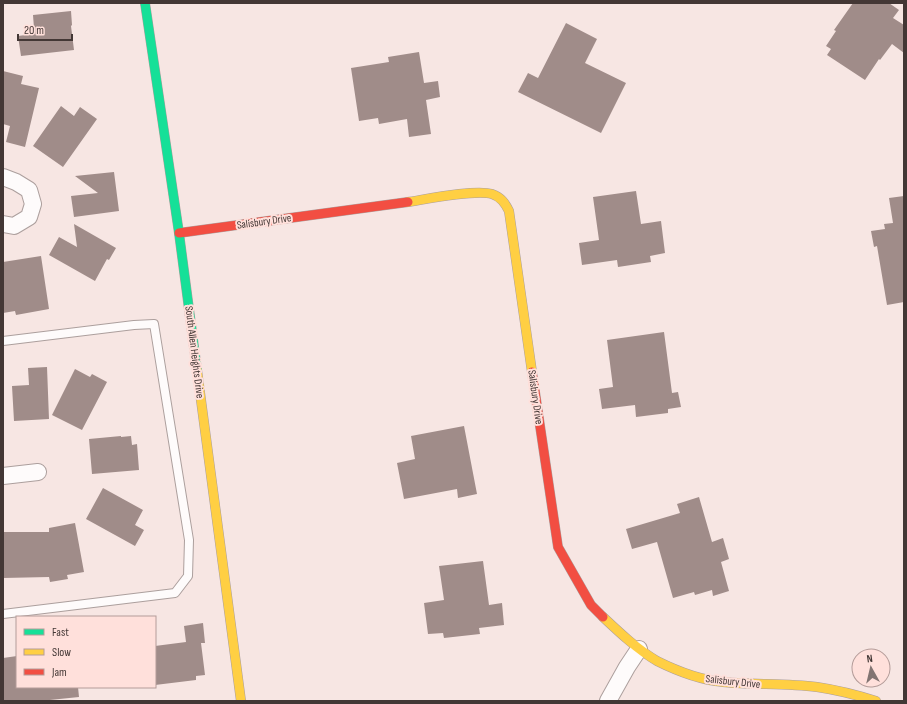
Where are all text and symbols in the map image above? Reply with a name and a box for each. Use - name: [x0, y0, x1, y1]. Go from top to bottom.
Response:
- scale bar: [18, 16, 72, 42]
- text: 20 m: [24, 23, 44, 38]
- street label: Salisbury Drive: [236, 211, 292, 232]
- street label: South Allen Heights Drive: [182, 305, 207, 399]
- street label: Salisbury Drive: [525, 369, 546, 425]
- legend: [16, 616, 156, 688]
- text: Fast: [52, 625, 69, 640]
- text: Slow: [52, 645, 71, 660]
- north arrow: [851, 648, 891, 688]
- text: N: [866, 652, 874, 665]
- text: Jam: [51, 665, 67, 680]
- street label: Salisbury Drive: [705, 672, 761, 691]

